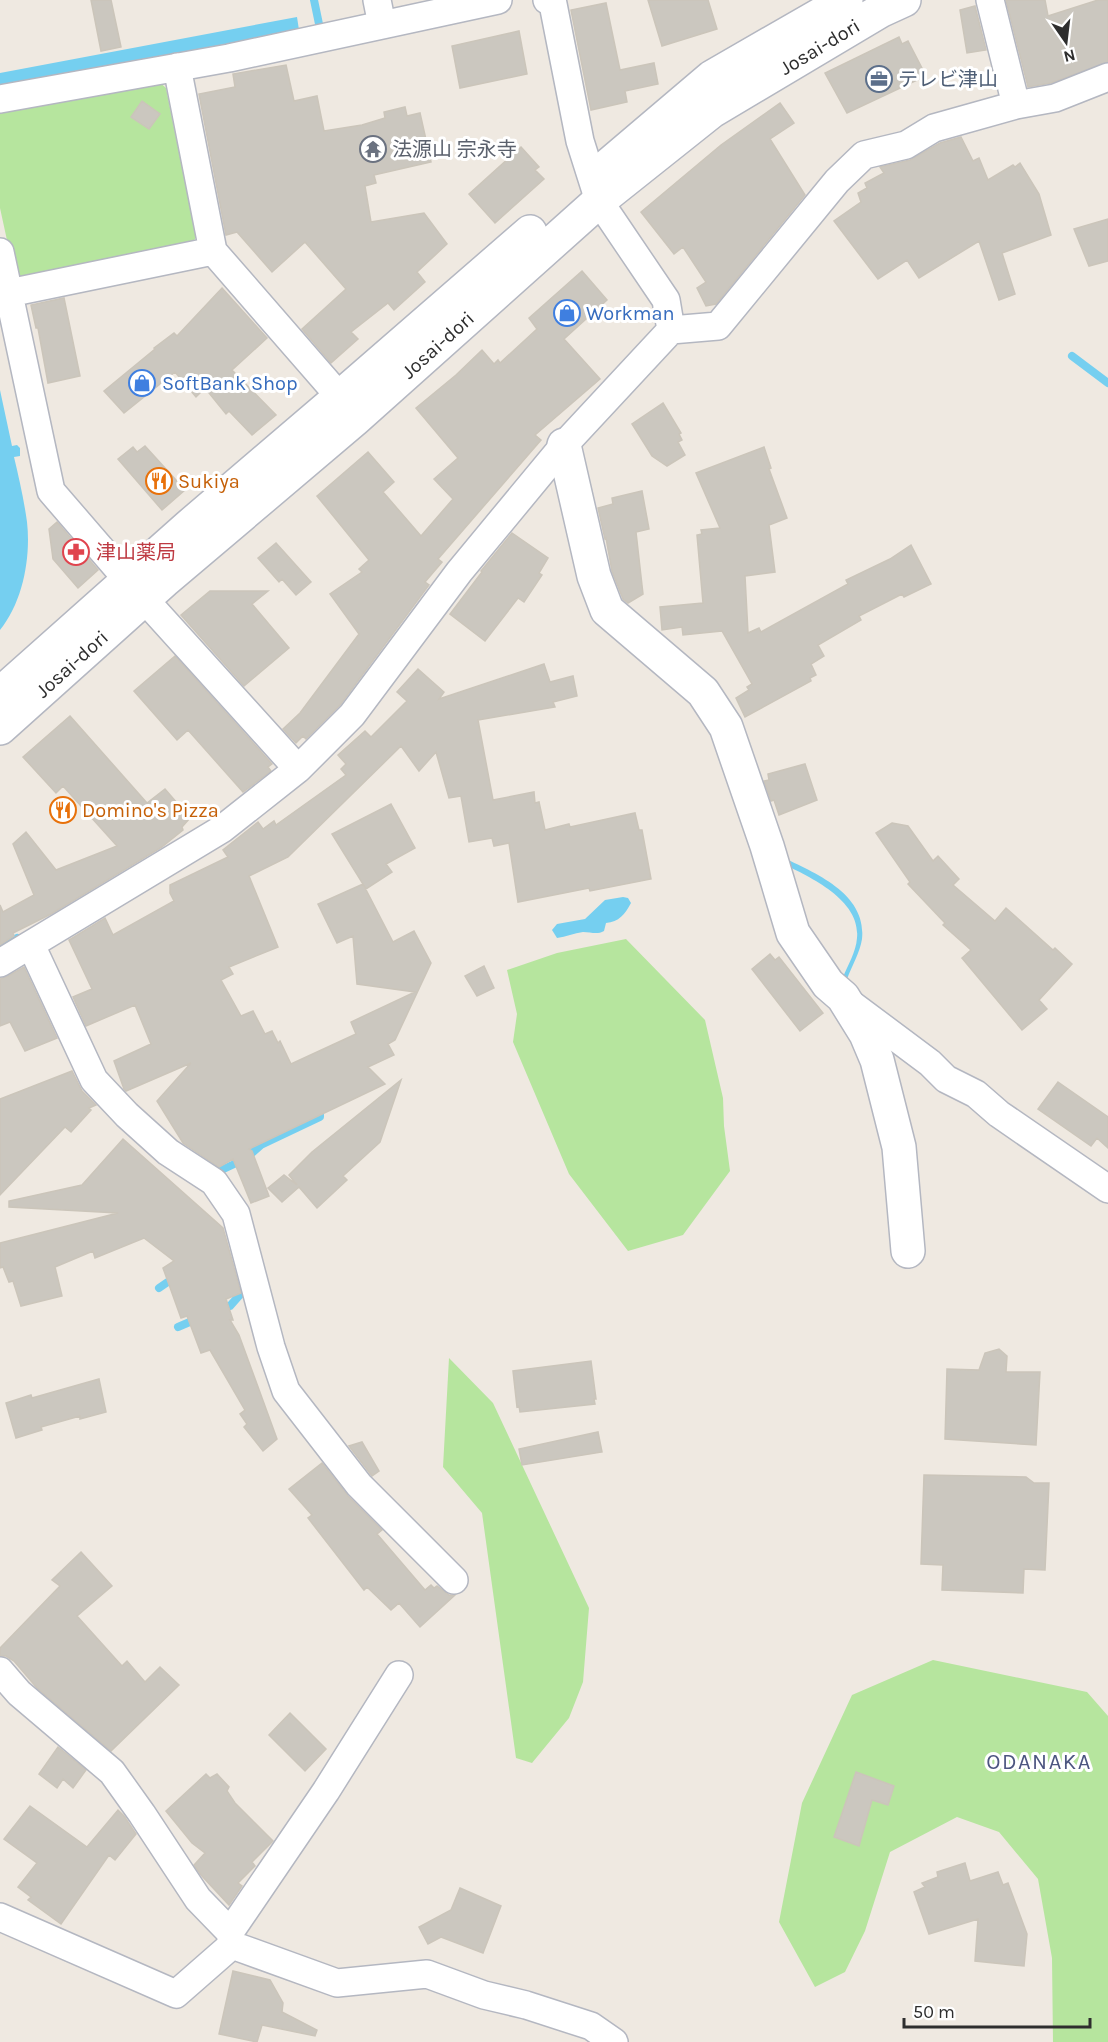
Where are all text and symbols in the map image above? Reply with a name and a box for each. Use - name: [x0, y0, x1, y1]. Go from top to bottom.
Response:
- north arrow: [1036, 12, 1096, 72]
- street label: Josai-dori: [776, 14, 864, 80]
- text: N: [1062, 45, 1077, 67]
- office icon: テレビ津山: [864, 64, 894, 94]
- place label: テレビ津山: [898, 68, 998, 91]
- temple icon: 法源山 宗永寺: [358, 134, 388, 164]
- place label: 法源山 宗永寺: [392, 138, 517, 161]
- shop icon: Workman: [552, 298, 582, 328]
- place label: Workman: [586, 302, 674, 325]
- street label: Josai-dori: [397, 307, 479, 383]
- shop icon: SoftBank Shop: [127, 368, 157, 398]
- place label: SoftBank Shop: [162, 372, 298, 395]
- restaurant icon: Sukiya: [144, 466, 174, 496]
- place label: Sukiya: [178, 470, 240, 493]
- pharmacy icon: 津山薬局: [61, 537, 91, 567]
- place label: 津山薬局: [96, 541, 176, 564]
- street label: Josai-dori: [31, 626, 113, 702]
- restaurant icon: Domino's Pizza: [48, 795, 78, 825]
- place label: Domino's Pizza: [82, 799, 219, 822]
- district label: ODANAKA: [986, 1749, 1092, 1775]
- scale bar: [904, 1991, 1090, 2029]
- text: 50 m: [913, 2001, 955, 2023]

